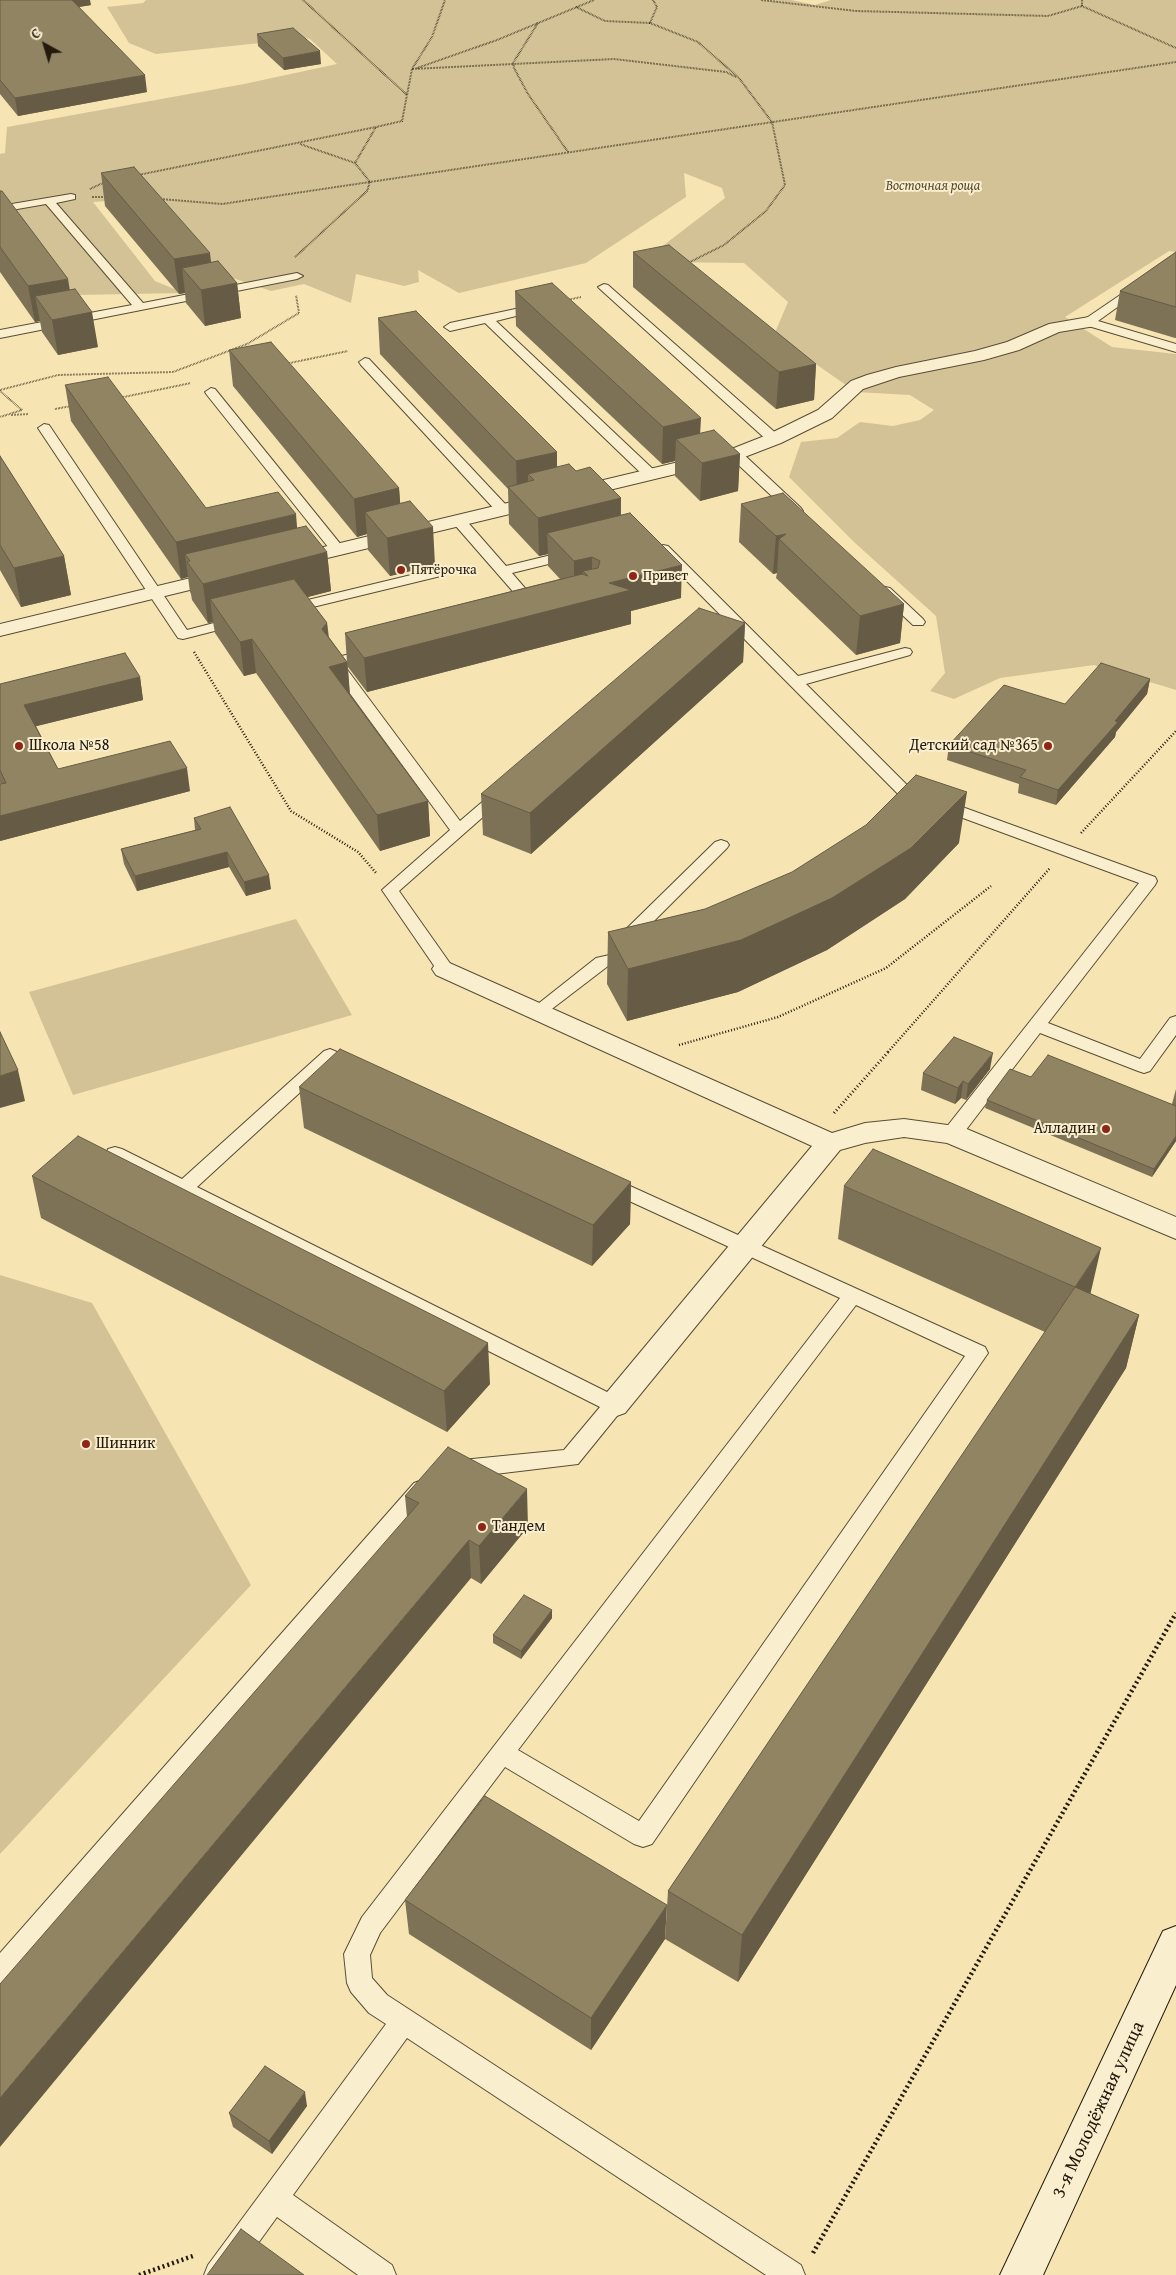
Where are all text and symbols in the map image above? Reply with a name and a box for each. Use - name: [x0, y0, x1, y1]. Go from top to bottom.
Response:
- north arrow: [20, 20, 70, 70]
- text: С: [26, 23, 45, 44]
- park label: Восточная роща: [886, 178, 980, 194]
- place label: Пятёрочка: [411, 562, 477, 578]
- marker: Пятёрочка: [395, 564, 407, 576]
- place label: Привет: [643, 568, 688, 584]
- marker: Привет: [627, 570, 639, 582]
- place label: Школа №58: [29, 736, 109, 756]
- place label: Детский сад №365: [909, 736, 1038, 756]
- marker: Школа №58: [13, 740, 25, 752]
- marker: Детский сад №365: [1042, 740, 1054, 752]
- place label: Алладин: [1034, 1119, 1096, 1139]
- marker: Алладин: [1100, 1123, 1112, 1135]
- place label: Шинник: [96, 1434, 155, 1454]
- marker: Шинник: [80, 1438, 92, 1450]
- place label: Тандем: [492, 1517, 546, 1537]
- marker: Тандем: [476, 1521, 488, 1533]
- street label: 3-я Молодёжная улица: [1048, 2018, 1150, 2202]

